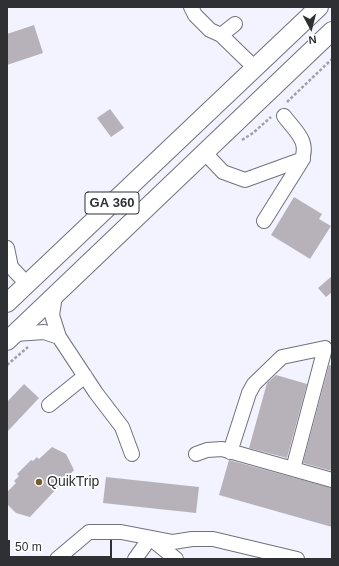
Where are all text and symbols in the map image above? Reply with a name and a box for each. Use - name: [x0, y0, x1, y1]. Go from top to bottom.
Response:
- north arrow: [291, 8, 331, 48]
- text: N: [308, 33, 317, 46]
- road number: GA 360: [85, 192, 139, 214]
- place label: QuikTrip: [47, 474, 99, 490]
- marker: QuikTrip: [34, 477, 44, 487]
- scale bar: [10, 532, 114, 558]
- text: 50 m: [15, 540, 42, 554]

